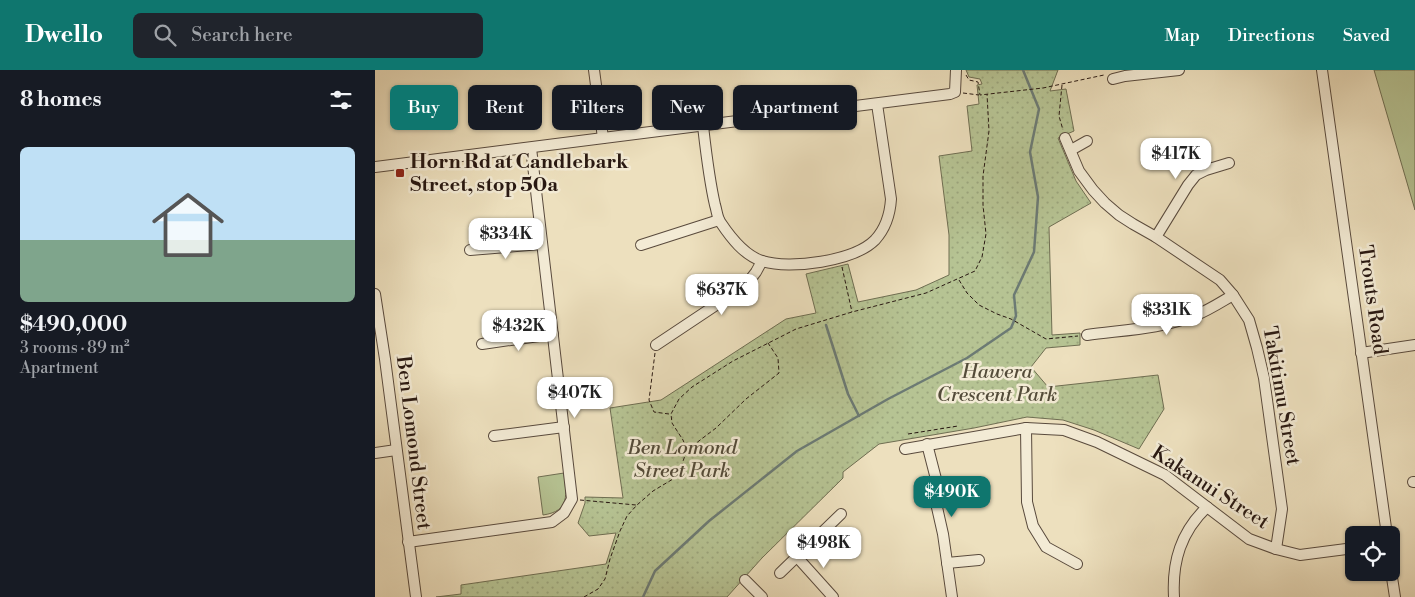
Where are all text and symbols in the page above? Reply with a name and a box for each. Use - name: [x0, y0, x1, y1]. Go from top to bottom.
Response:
- search box: [133, 13, 483, 58]
- text: Dwello: [25, 20, 103, 50]
- icon: search: [151, 21, 179, 49]
- text: Search here: [191, 23, 293, 47]
- text: Map: [1164, 24, 1200, 47]
- text: Directions: [1228, 24, 1315, 47]
- text: Saved: [1343, 24, 1390, 47]
- chip: Buy: [390, 85, 458, 130]
- chip: Rent: [468, 85, 542, 130]
- chip: Filters: [552, 85, 642, 130]
- chip: New: [652, 85, 723, 130]
- chip: Apartment: [733, 85, 857, 130]
- icon: filters: [327, 86, 355, 114]
- text: 8 homes: [20, 87, 102, 113]
- pin: $417K: [1141, 138, 1211, 180]
- text: $417K: [1151, 144, 1201, 164]
- place label: Horn Rd at Candlebark Street, stop 50a: [410, 150, 629, 198]
- marker: Horn Rd at Candlebark Street, stop 50a: [394, 167, 406, 179]
- icon: home: [143, 180, 233, 270]
- pin: $334K: [471, 218, 541, 260]
- text: $334K: [480, 224, 532, 244]
- street label: Trouts Road: [1352, 243, 1392, 357]
- pin: $637K: [687, 274, 757, 316]
- text: $637K: [696, 280, 748, 300]
- pin: $331K: [1132, 294, 1202, 336]
- text: $331K: [1142, 300, 1192, 320]
- pin: $432K: [484, 310, 554, 352]
- text: $490,000: [20, 312, 127, 338]
- text: $432K: [493, 316, 545, 336]
- street label: Takitimu Street: [1256, 324, 1306, 468]
- text: 3 rooms · 89 m²: [20, 338, 130, 358]
- street label: Ben Lomond Street: [390, 354, 436, 531]
- text: Apartment: [20, 358, 99, 378]
- park label: Hawera Crescent Park: [937, 360, 1057, 408]
- pin: $407K: [540, 376, 610, 419]
- text: $407K: [548, 383, 602, 403]
- park label: Ben Lomond Street Park: [626, 436, 738, 484]
- street label: Kakanui Street: [1147, 441, 1273, 535]
- pin: $490K: [917, 476, 987, 518]
- text: $490K: [925, 482, 979, 502]
- pin: $498K: [789, 526, 859, 569]
- map controls: [1345, 526, 1400, 581]
- button: locate: [1345, 526, 1400, 581]
- text: $498K: [797, 533, 851, 553]

